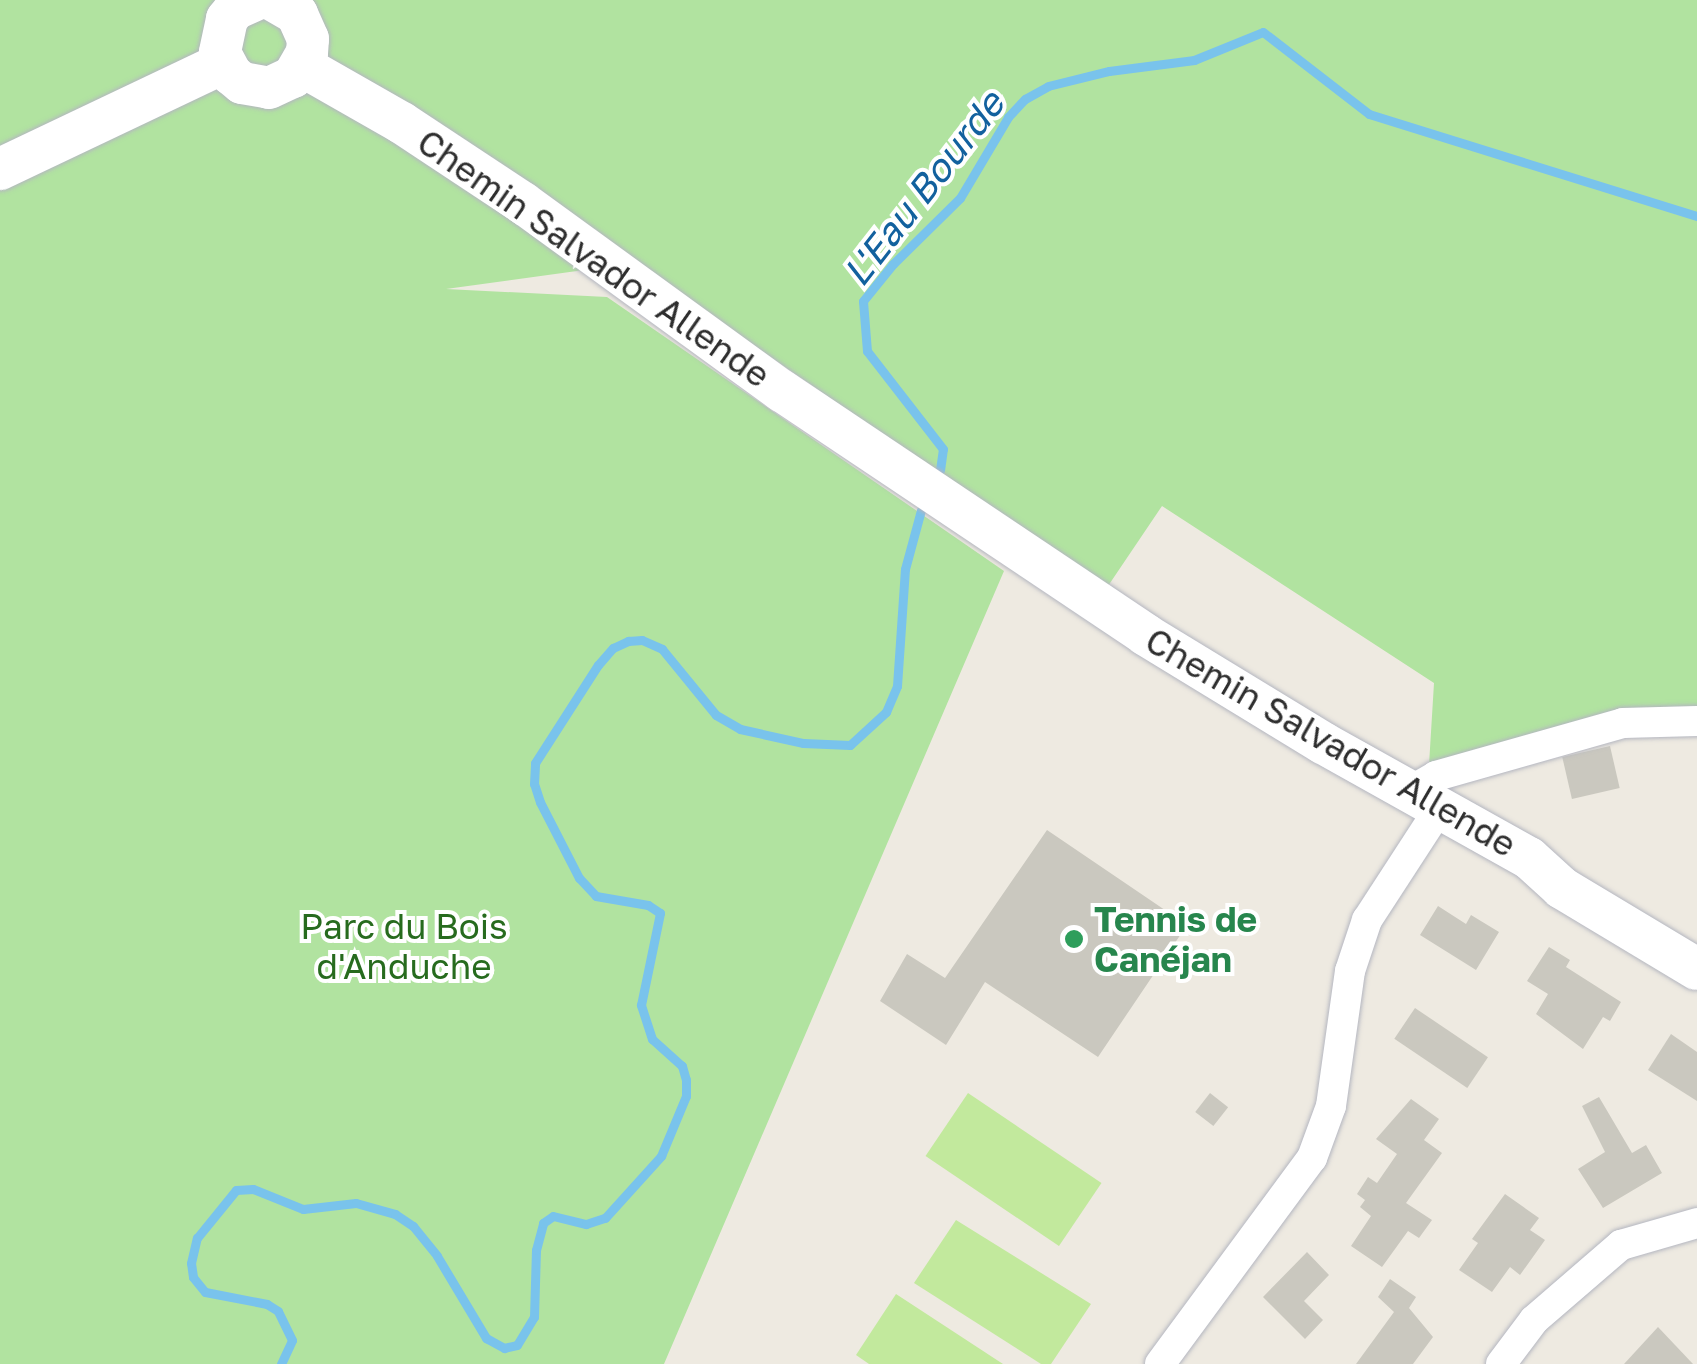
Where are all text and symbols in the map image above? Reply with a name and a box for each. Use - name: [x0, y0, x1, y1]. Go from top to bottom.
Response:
- water label: L'Eau Bourde: [833, 82, 1013, 294]
- street label: Chemin Salvador Allende: [410, 120, 778, 396]
- street label: Chemin Salvador Allende: [1138, 619, 1524, 865]
- place label: Tennis de Canéjan: [1094, 898, 1257, 980]
- park label: Parc du Bois d'Anduche: [300, 905, 508, 987]
- marker: Tennis de Canéjan: [1063, 928, 1085, 950]

